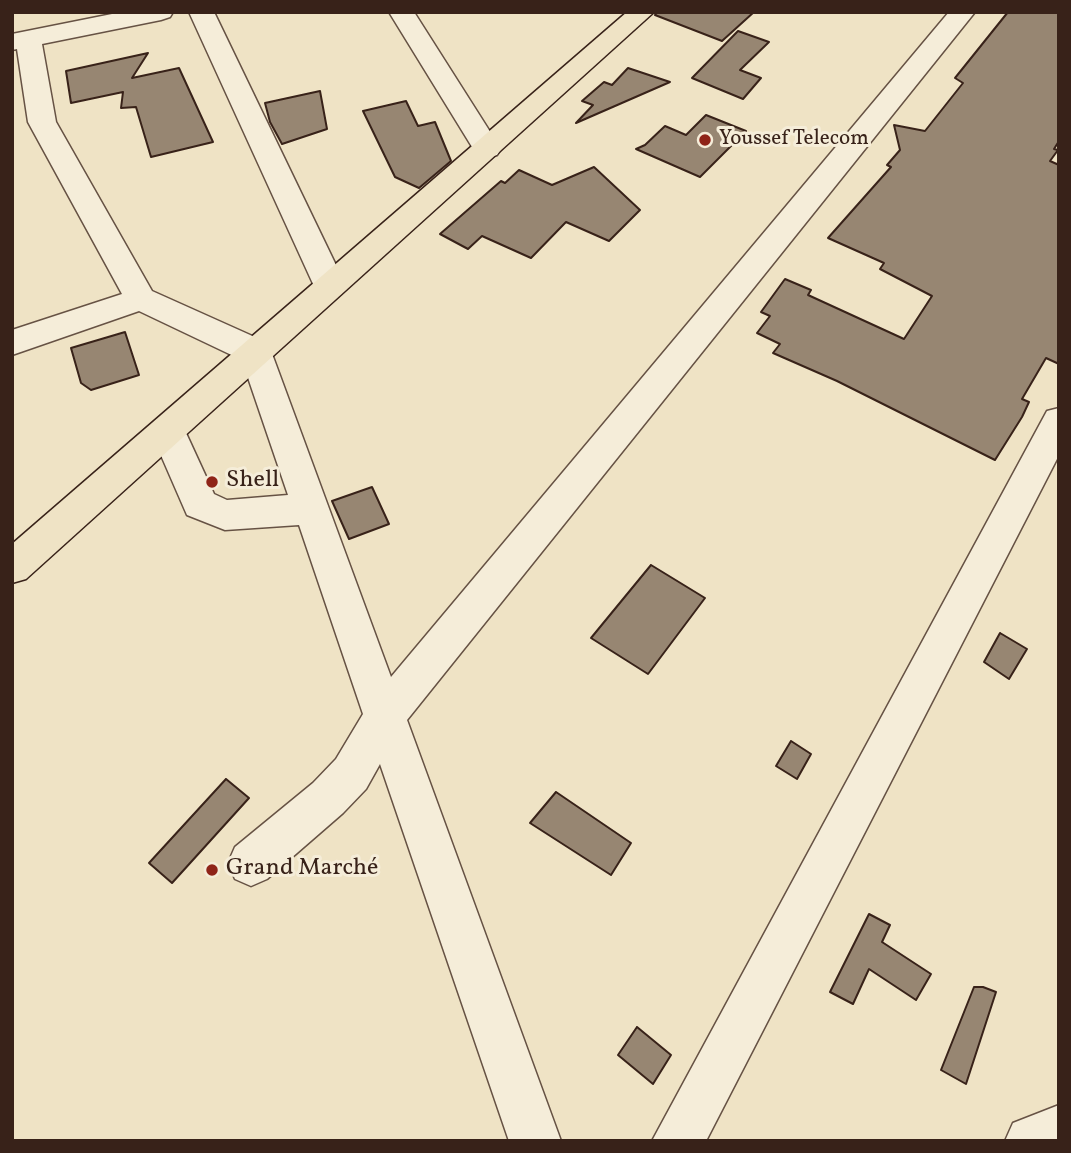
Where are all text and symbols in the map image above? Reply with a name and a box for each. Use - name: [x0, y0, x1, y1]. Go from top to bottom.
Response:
- place label: Youssef Telecom: [719, 127, 869, 153]
- marker: Youssef Telecom: [697, 132, 713, 148]
- place label: Shell: [226, 468, 279, 496]
- marker: Shell: [204, 474, 220, 490]
- place label: Grand Marché: [226, 856, 378, 884]
- marker: Grand Marché: [204, 862, 220, 878]

